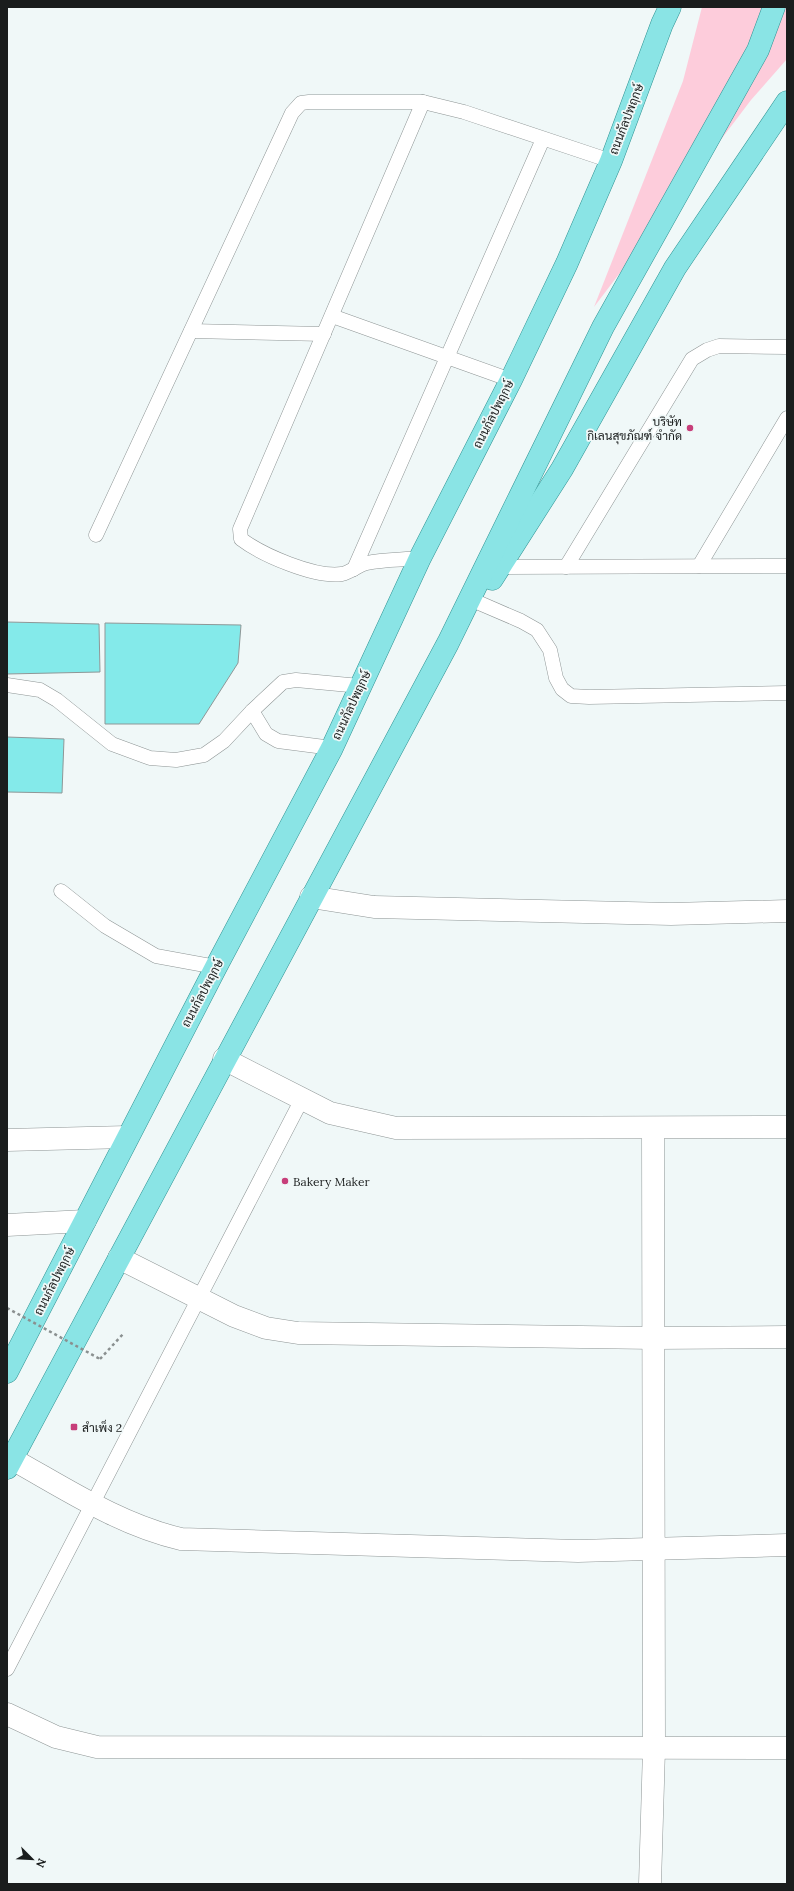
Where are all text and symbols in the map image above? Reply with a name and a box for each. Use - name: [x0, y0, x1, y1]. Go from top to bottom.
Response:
- street label: ถนนกัลปพฤกษ์: [606, 81, 647, 157]
- street label: ถนนกัลปพฤกษ์: [469, 377, 517, 451]
- place label: บริษัท กิเลนสุขภัณฑ์ จำกัด: [587, 414, 682, 445]
- marker: บริษัท กิเลนสุขภัณฑ์ จำกัด: [685, 423, 695, 433]
- street label: ถนนกัลปพฤกษ์: [328, 667, 374, 742]
- street label: ถนนกัลปพฤกษ์: [178, 956, 227, 1029]
- place label: Bakery Maker: [293, 1174, 370, 1189]
- marker: Bakery Maker: [280, 1176, 290, 1186]
- street label: ถนนกัลปพฤกษ์: [30, 1244, 78, 1318]
- place label: สำเพ็ง 2: [82, 1419, 122, 1435]
- marker: สำเพ็ง 2: [69, 1422, 79, 1432]
- north arrow: [12, 1839, 52, 1879]
- text: N: [33, 1856, 49, 1870]

